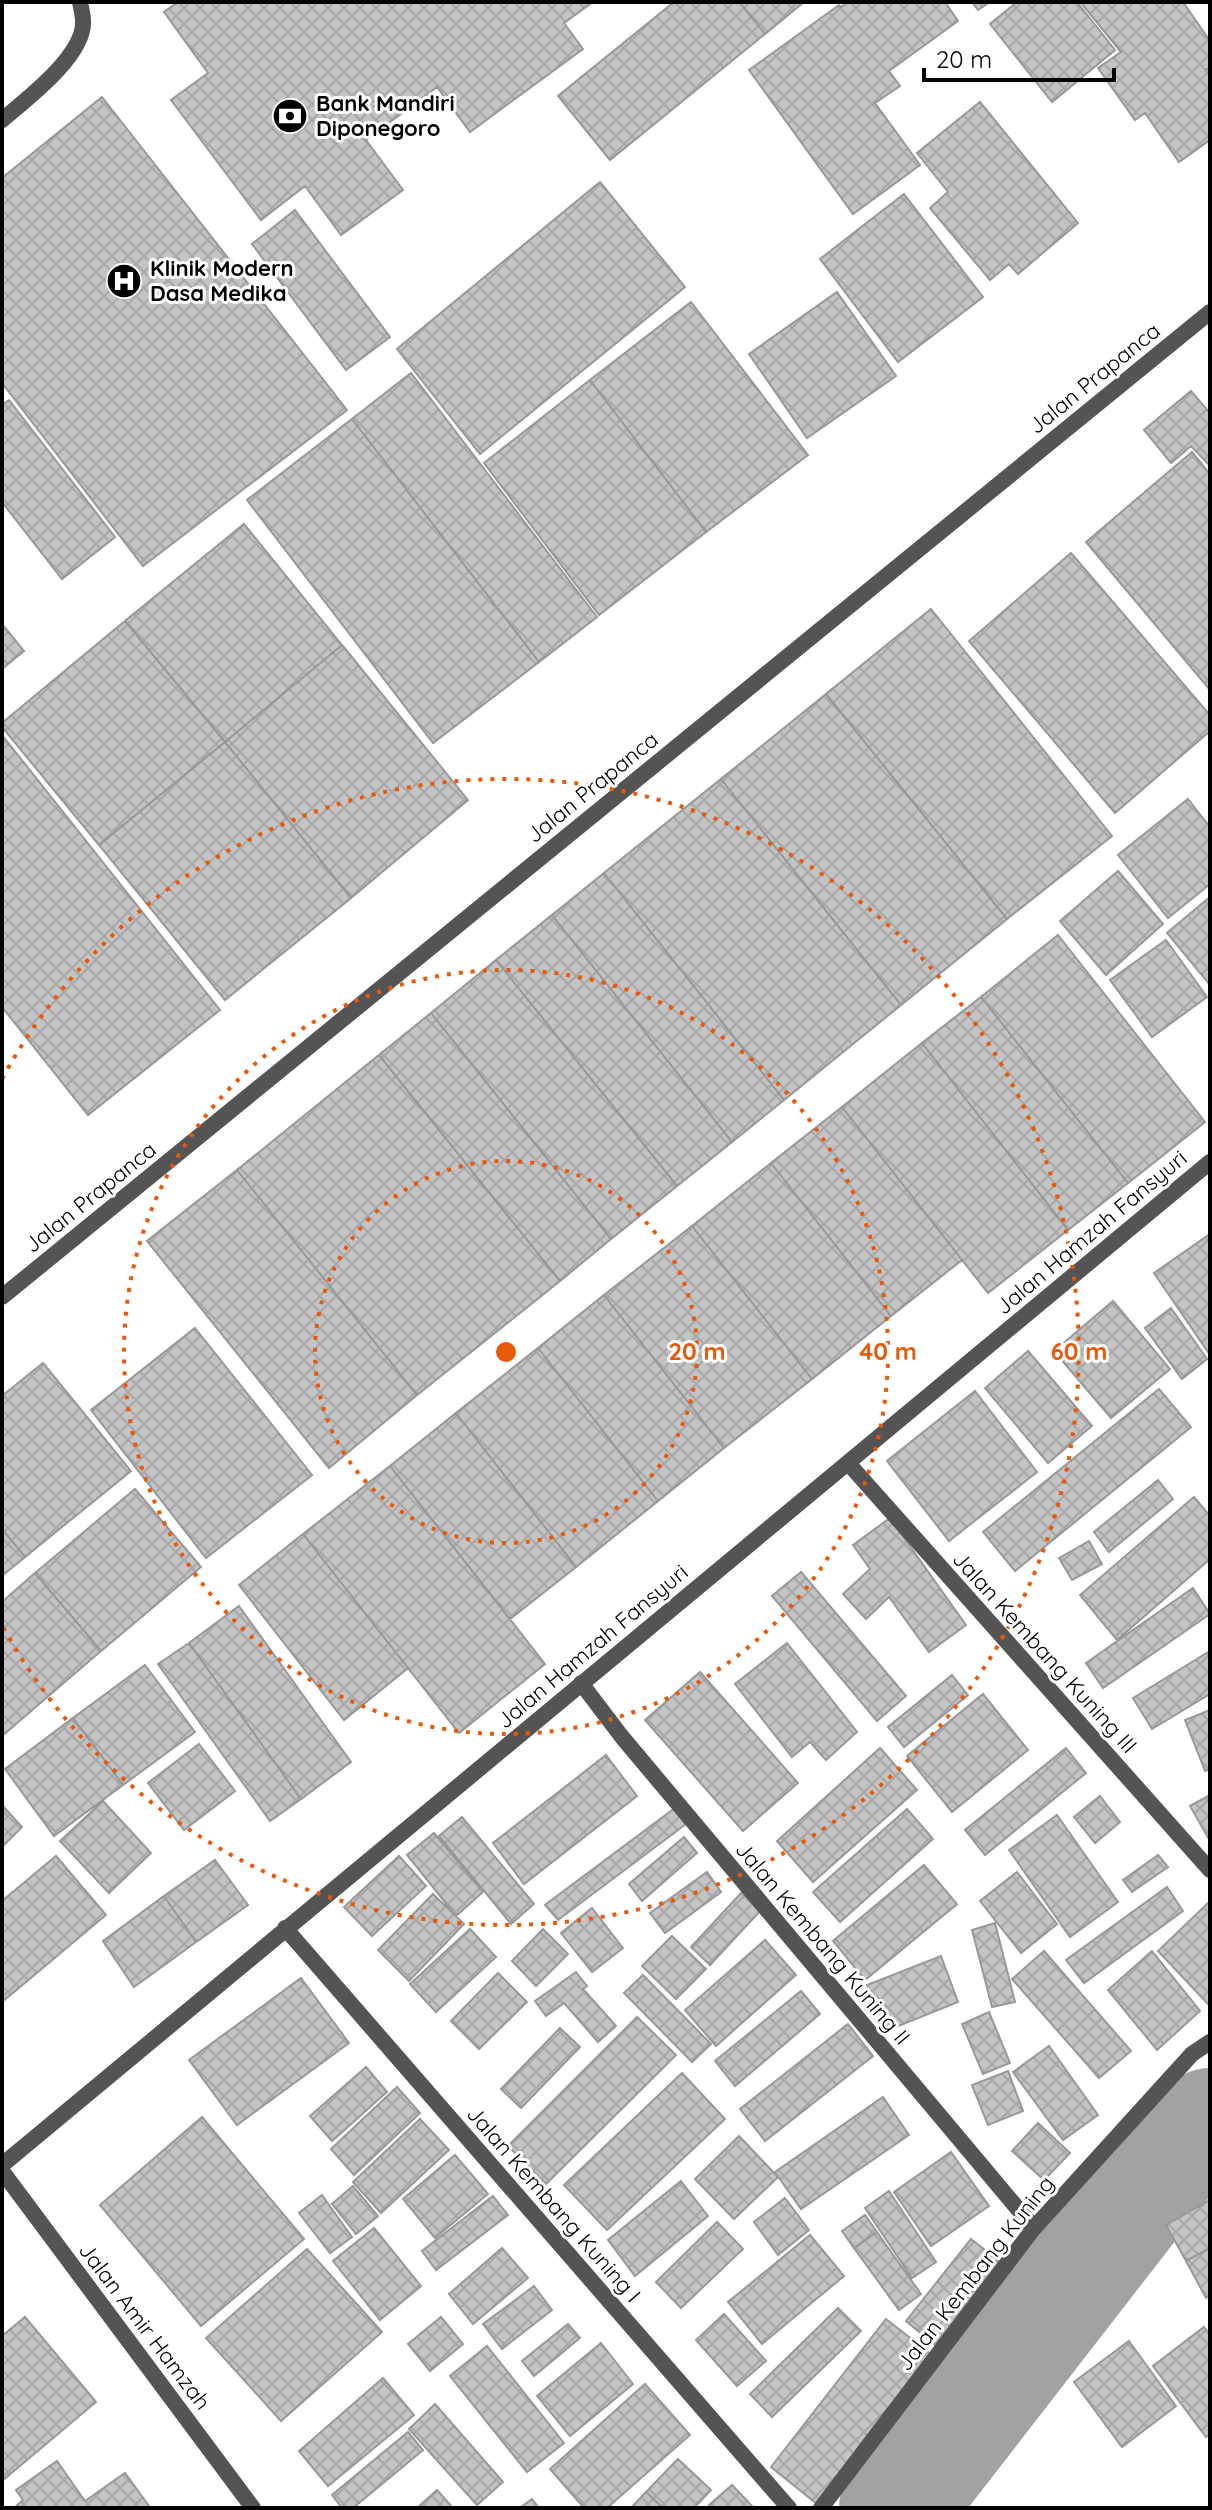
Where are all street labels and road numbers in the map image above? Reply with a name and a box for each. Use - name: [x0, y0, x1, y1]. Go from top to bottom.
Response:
- street label: Jalan Prapanca: [1022, 316, 1166, 440]
- street label: Jalan Prapanca: [520, 725, 664, 849]
- street label: Jalan Prapanca: [18, 1135, 162, 1259]
- street label: Jalan Hamzah Fansyuri: [990, 1144, 1192, 1320]
- street label: Jalan Kembang Kuning III: [947, 1545, 1143, 1759]
- street label: Jalan Hamzah Fansyuri: [491, 1558, 693, 1734]
- street label: Jalan Kembang Kuning II: [730, 1836, 916, 2050]
- street label: Jalan Kembang Kuning I: [461, 2100, 647, 2308]
- street label: Jalan Kembang Kuning: [890, 2170, 1060, 2376]
- street label: Jalan Amir Hamzah: [73, 2237, 217, 2415]

